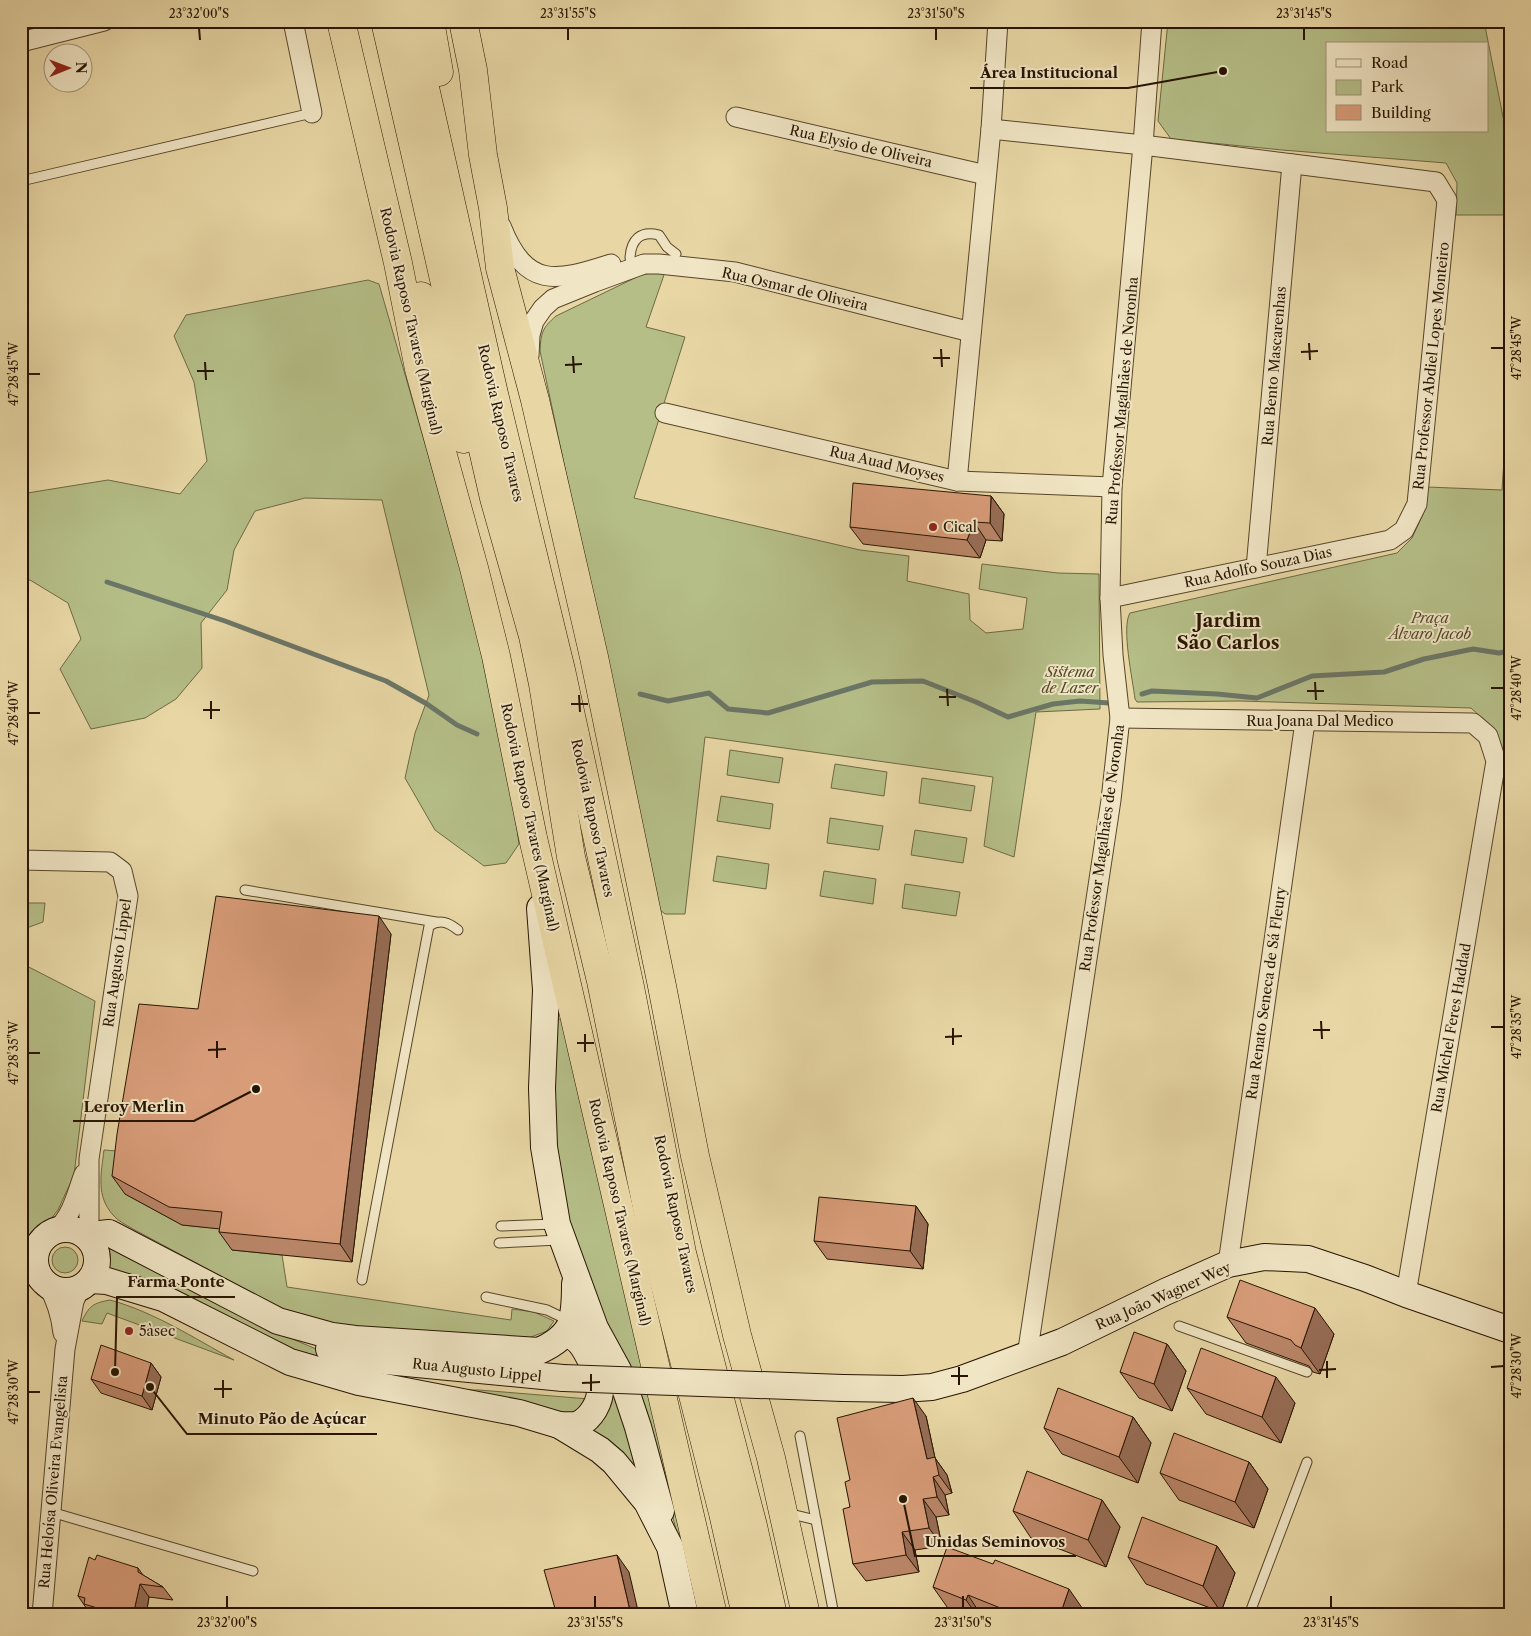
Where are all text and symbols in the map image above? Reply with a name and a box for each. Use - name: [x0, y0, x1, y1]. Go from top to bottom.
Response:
- text: 23°32'00"S: [169, 6, 229, 21]
- text: 23°31'55"S: [540, 6, 596, 21]
- text: 23°31'50"S: [907, 6, 965, 21]
- text: 23°31'45"S: [1276, 6, 1332, 21]
- north arrow: [42, 42, 92, 92]
- legend: [1326, 42, 1488, 132]
- text: Road: [1371, 53, 1408, 72]
- callout: Área Institucional: [970, 58, 1128, 88]
- text: N: [72, 62, 90, 74]
- text: Área Institucional: [979, 63, 1118, 82]
- text: Park: [1371, 77, 1405, 96]
- text: Building: [1371, 103, 1431, 122]
- street label: Rua Elysio de Oliveira: [788, 121, 935, 171]
- street label: Rodovia Raposo Tavares (Marginal): [376, 206, 446, 436]
- street label: Rua Professor Abdiel Lopes Monteiro: [1409, 241, 1453, 491]
- street label: Rua Osmar de Oliveira: [720, 263, 871, 315]
- street label: Rua Professor Magalhães de Noronha: [1102, 275, 1142, 526]
- street label: Rua Bento Mascarenhas: [1258, 285, 1290, 447]
- text: 47°28'45"W: [1509, 315, 1524, 380]
- text: 47°28'45"W: [6, 341, 21, 406]
- street label: Rodovia Raposo Tavares: [474, 342, 528, 504]
- street label: Rua Auad Moyses: [828, 442, 946, 486]
- place label: Cical: [943, 518, 977, 536]
- marker: Cical: [927, 521, 939, 533]
- street label: Rua Adolfo Souza Dias: [1182, 543, 1334, 591]
- district label: Jardim São Carlos: [1176, 609, 1280, 654]
- park label: Praça Álvaro Jacob: [1387, 609, 1471, 643]
- text: 47°28'40"W: [1509, 655, 1524, 720]
- park label: Sistema de Lazer: [1042, 663, 1100, 697]
- text: 47°28'40"W: [6, 680, 21, 745]
- street label: Rodovia Raposo Tavares (Marginal): [497, 701, 563, 933]
- street label: Rua Joana Dal Medico: [1246, 712, 1394, 730]
- street label: Rua Professor Magalhães de Noronha: [1076, 723, 1128, 973]
- street label: Rodovia Raposo Tavares: [567, 737, 619, 899]
- street label: Rua Renato Seneca de Sá Fleury: [1242, 885, 1290, 1101]
- street label: Rua Augusto Lippel: [99, 897, 135, 1029]
- street label: Rua Michel Feres Haddad: [1427, 941, 1475, 1114]
- text: 47°28'35"W: [1509, 994, 1524, 1059]
- text: 47°28'35"W: [6, 1020, 21, 1085]
- callout: Leroy Merlin: [73, 1091, 194, 1121]
- text: Leroy Merlin: [83, 1097, 185, 1116]
- street label: Rodovia Raposo Tavares (Marginal): [585, 1097, 655, 1327]
- street label: Rodovia Raposo Tavares: [650, 1133, 702, 1295]
- street label: Rua João Wagner Wey: [1093, 1258, 1234, 1334]
- callout: Farma Ponte: [117, 1267, 235, 1297]
- text: Farma Ponte: [127, 1272, 225, 1291]
- place label: 5àsec: [139, 1322, 175, 1340]
- marker: 5àsec: [123, 1325, 135, 1337]
- text: 47°28'30"W: [1509, 1333, 1524, 1399]
- street label: Rua Augusto Lippel: [411, 1354, 543, 1386]
- text: 47°28'30"W: [6, 1359, 21, 1425]
- street label: Rua Heloísa Oliveira Evangelista: [35, 1374, 71, 1589]
- callout: Minuto Pão de Açúcar: [187, 1404, 377, 1434]
- text: Minuto Pão de Açúcar: [198, 1409, 367, 1428]
- callout: Unidas Seminovos: [915, 1526, 1076, 1556]
- text: Unidas Seminovos: [925, 1532, 1065, 1551]
- text: 23°32'00"S: [197, 1615, 257, 1630]
- text: 23°31'55"S: [567, 1615, 623, 1630]
- text: 23°31'50"S: [934, 1615, 992, 1630]
- text: 23°31'45"S: [1303, 1615, 1359, 1630]

